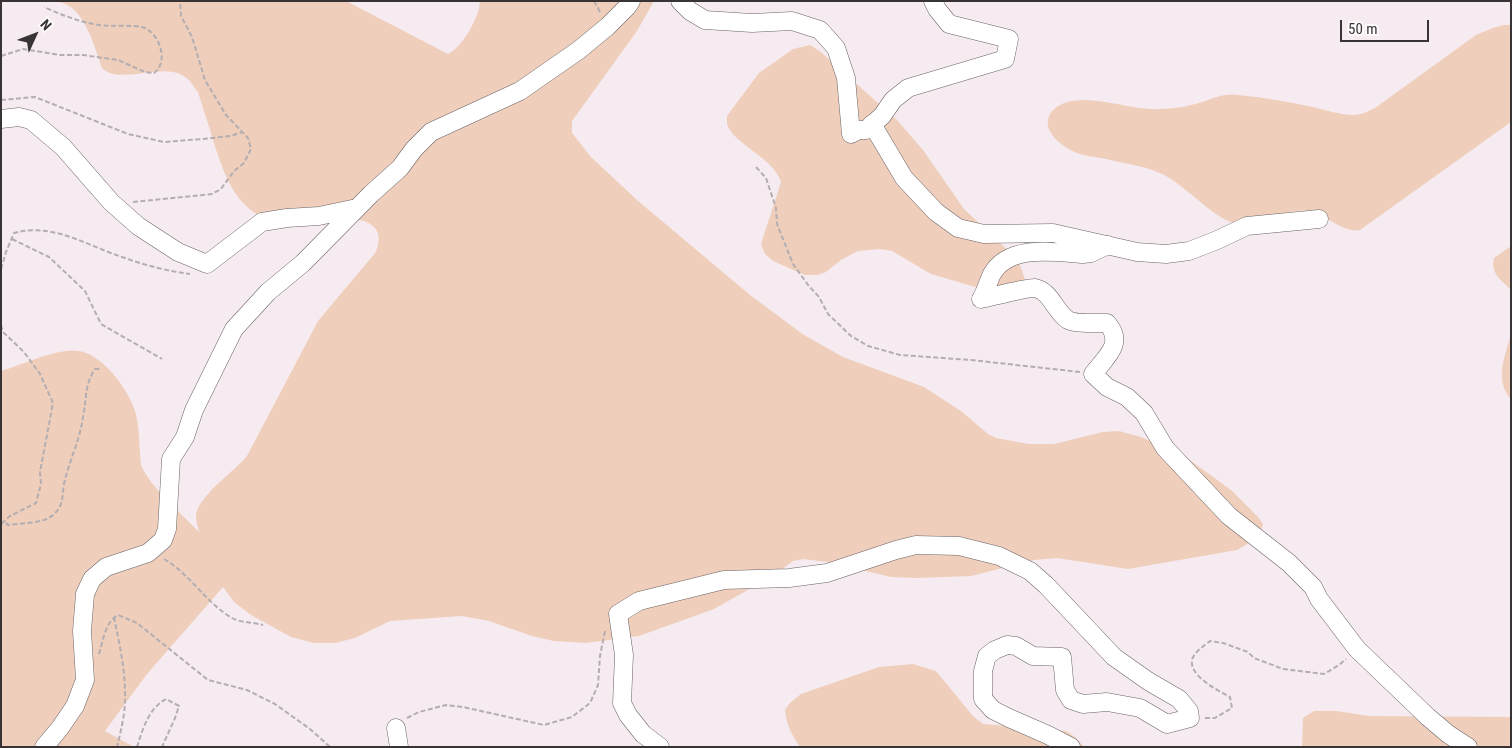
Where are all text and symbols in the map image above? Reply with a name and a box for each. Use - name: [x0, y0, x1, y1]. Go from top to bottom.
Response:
- north arrow: [10, 10, 60, 60]
- scale bar: [1342, 10, 1431, 42]
- text: N: [37, 16, 55, 33]
- text: 50 m: [1348, 20, 1378, 38]

